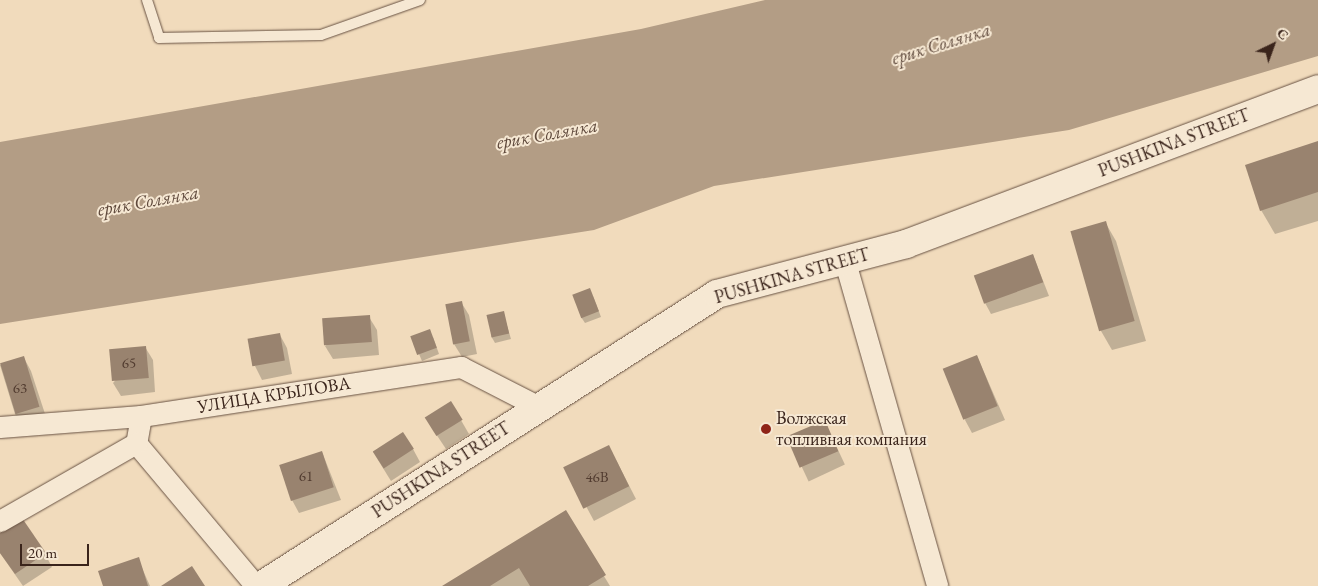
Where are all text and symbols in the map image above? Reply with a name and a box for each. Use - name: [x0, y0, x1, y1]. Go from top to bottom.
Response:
- water label: ерик Солянка: [889, 18, 993, 70]
- north arrow: [1248, 20, 1298, 70]
- text: С: [1273, 24, 1293, 44]
- street label: PUSHKINA STREET: [1095, 104, 1253, 182]
- water label: ерик Солянка: [495, 114, 599, 154]
- water label: ерик Солянка: [96, 181, 200, 221]
- street label: PUSHKINA STREET: [712, 244, 872, 308]
- house number: 65: [122, 354, 136, 372]
- street label: УЛИЦА КРЫЛОВА: [196, 372, 352, 418]
- house number: 63: [13, 379, 27, 397]
- place label: Волжская топливная компания: [776, 408, 927, 450]
- street label: PUSHKINA STREET: [368, 417, 514, 523]
- marker: Волжская топливная компания: [760, 423, 772, 435]
- house number: 61: [299, 467, 313, 485]
- house number: 46В: [585, 468, 609, 486]
- scale bar: [22, 534, 91, 566]
- text: 20 m: [28, 543, 57, 562]

